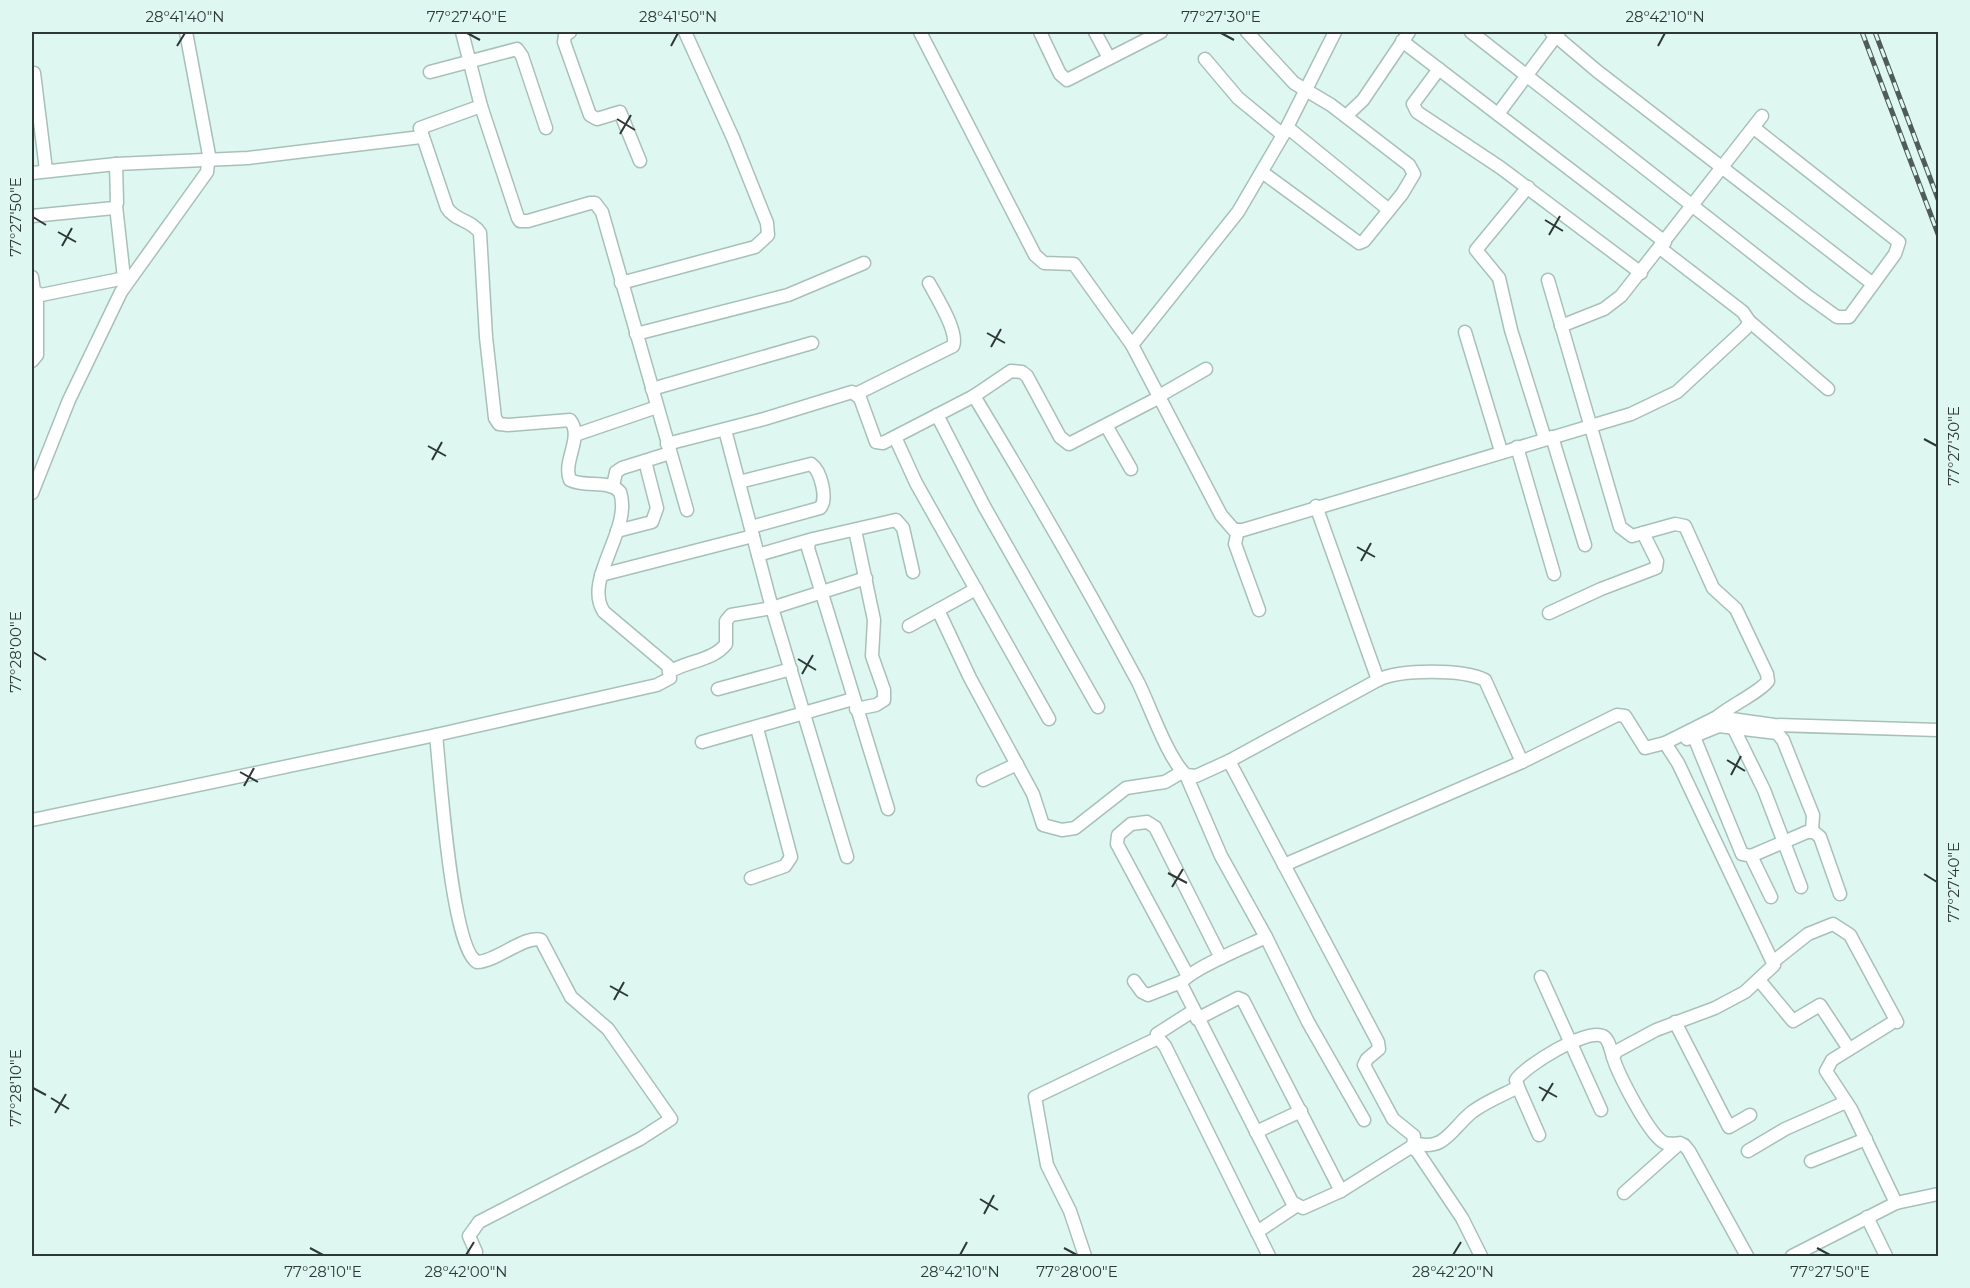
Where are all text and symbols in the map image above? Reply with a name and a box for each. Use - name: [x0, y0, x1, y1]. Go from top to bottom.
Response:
- text: 28°41'40"N: [146, 7, 224, 26]
- text: 77°27'40"E: [427, 7, 507, 26]
- text: 28°41'50"N: [639, 7, 717, 26]
- text: 77°27'30"E: [1181, 7, 1261, 26]
- text: 28°42'10"N: [1625, 7, 1705, 26]
- text: 77°27'50"E: [6, 177, 25, 257]
- text: 77°27'30"E: [1944, 406, 1963, 486]
- text: 77°28'00"E: [6, 611, 25, 693]
- text: 77°27'40"E: [1944, 842, 1963, 922]
- text: 77°28'10"E: [6, 1049, 25, 1127]
- text: 77°28'10"E: [284, 1262, 362, 1281]
- text: 28°42'00"N: [424, 1262, 508, 1281]
- text: 28°42'10"N: [920, 1262, 1000, 1281]
- text: 77°28'00"E: [1036, 1262, 1118, 1281]
- text: 28°42'20"N: [1412, 1262, 1494, 1281]
- text: 77°27'50"E: [1790, 1262, 1870, 1281]

